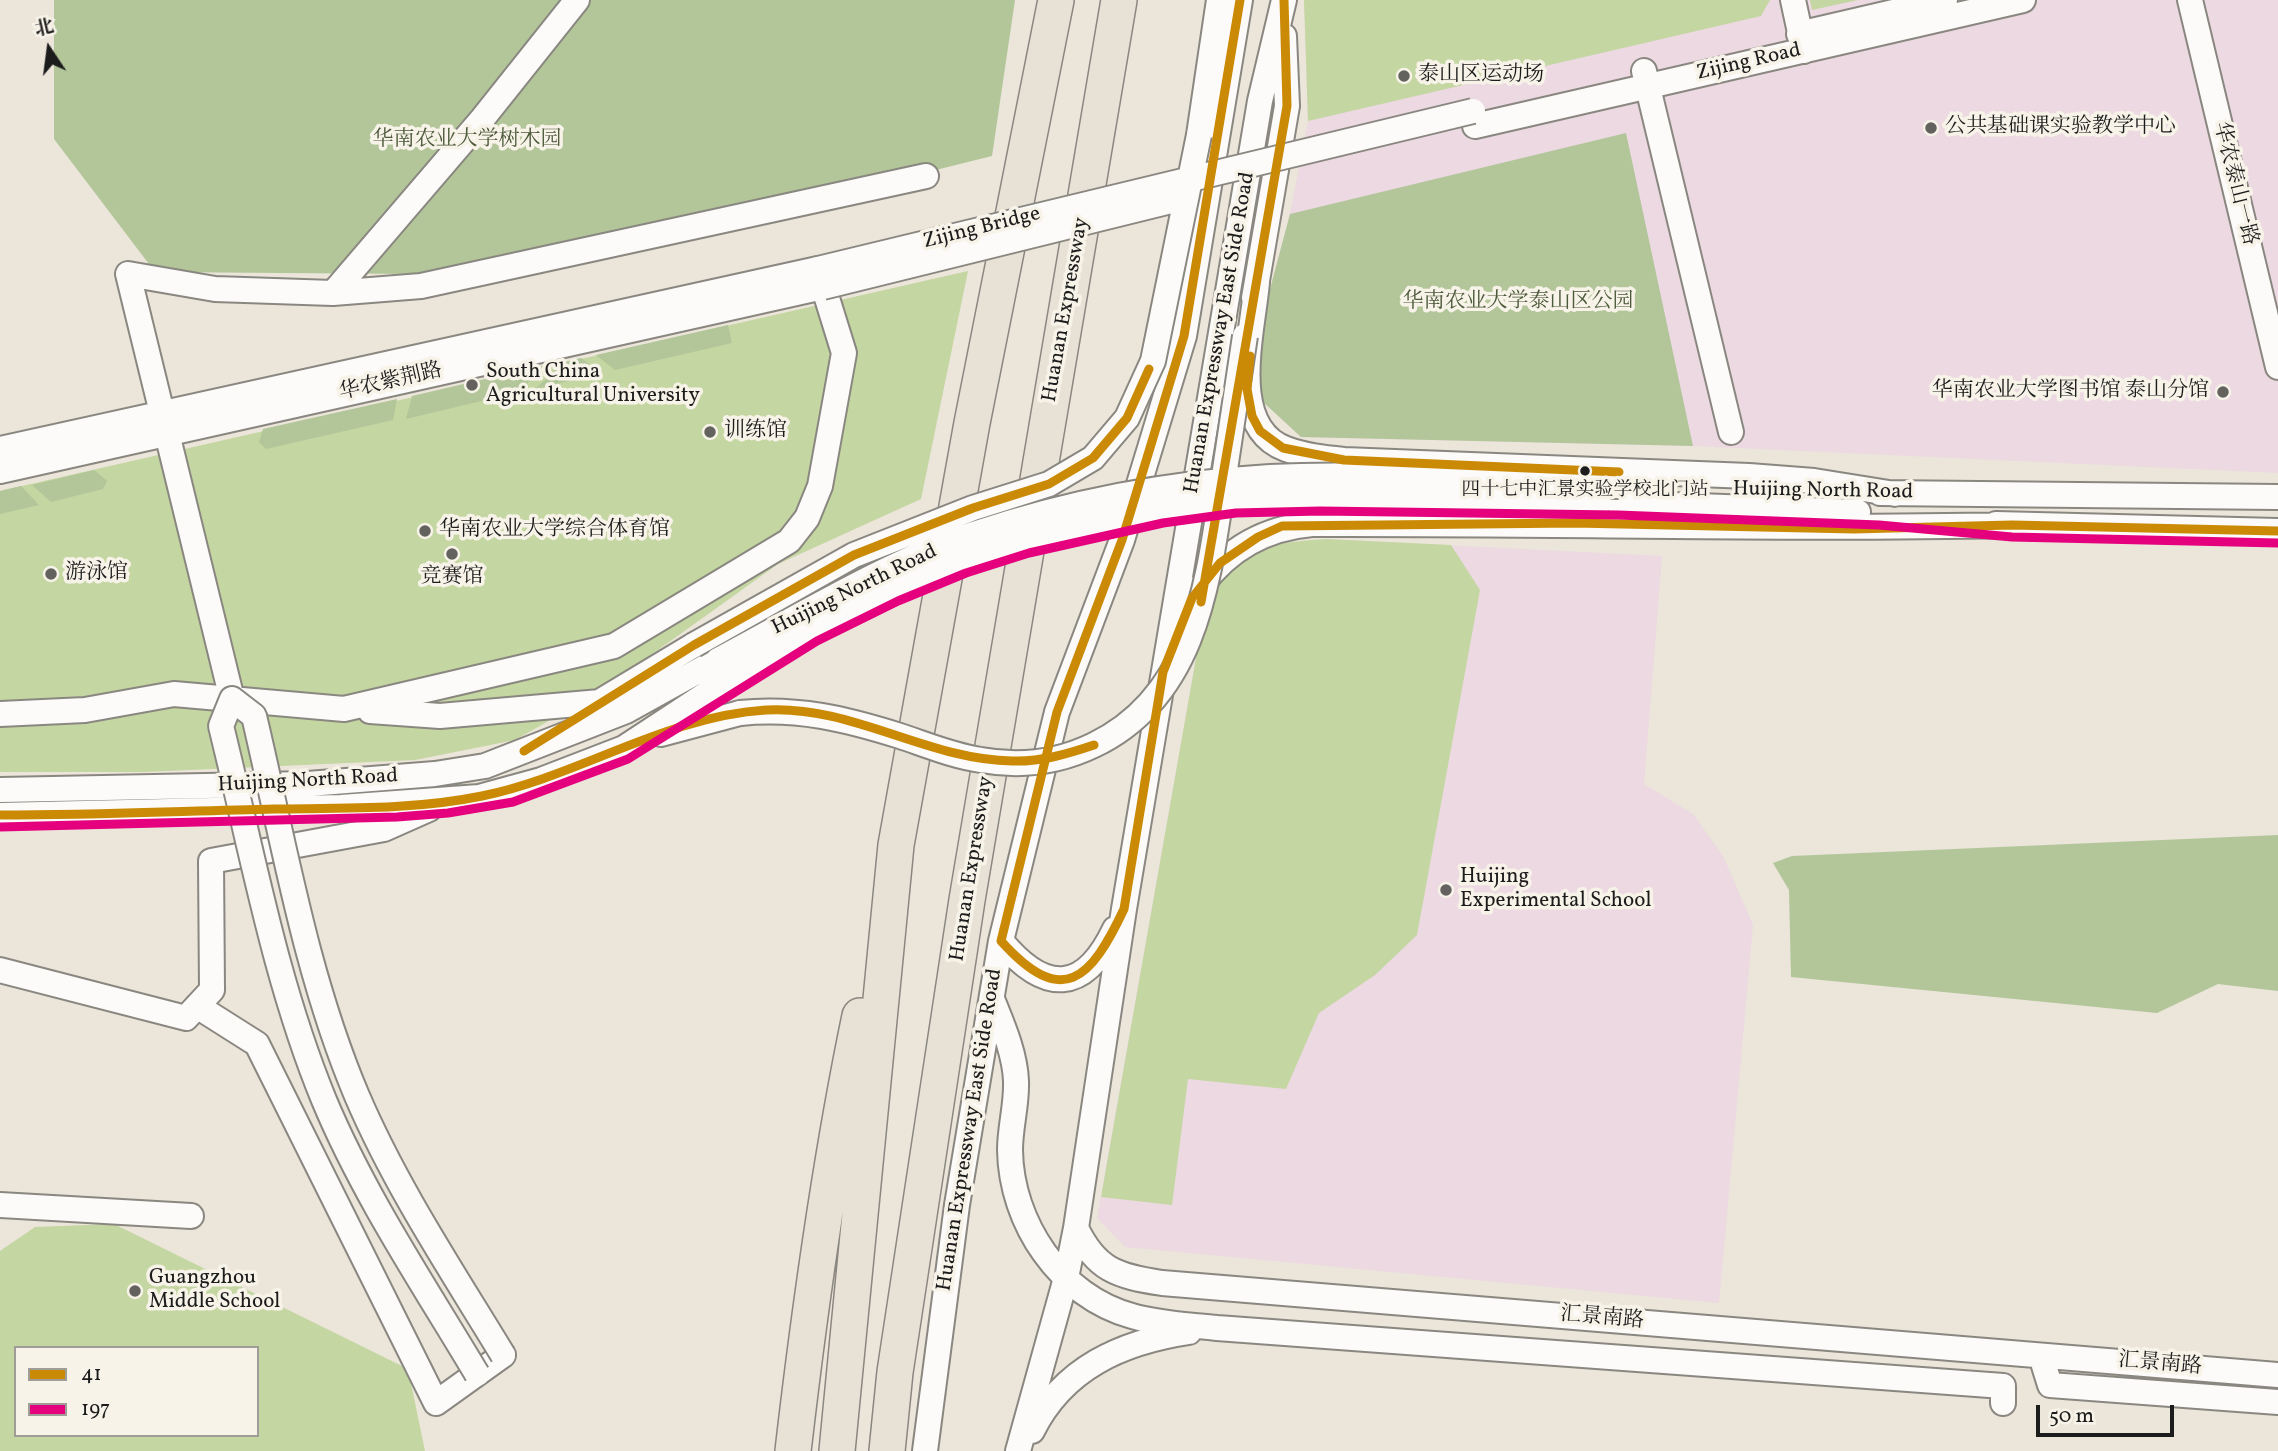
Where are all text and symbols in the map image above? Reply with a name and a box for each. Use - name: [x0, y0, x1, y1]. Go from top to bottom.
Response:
- north arrow: [14, 14, 84, 84]
- text: 北: [32, 14, 56, 43]
- street label: Zijing Road: [1694, 39, 1804, 87]
- place label: 泰山区运动场: [1418, 63, 1544, 89]
- marker: 泰山区运动场: [1396, 68, 1412, 84]
- place label: 公共基础课实验教学中心: [1945, 115, 2176, 141]
- marker: 公共基础课实验教学中心: [1923, 120, 1939, 136]
- street label: 华农泰山一路: [2207, 120, 2261, 248]
- park label: 华南农业大学树木园: [373, 128, 561, 154]
- street label: Huanan Expressway East Side Road: [1180, 170, 1262, 496]
- street label: Zijing Bridge: [921, 202, 1043, 256]
- street label: Huanan Expressway: [1038, 216, 1096, 404]
- park label: 华南农业大学泰山区公园: [1403, 290, 1633, 316]
- street label: 华农紫荆路: [337, 359, 445, 407]
- place label: South China Agricultural University: [486, 360, 700, 410]
- marker: South China Agricultural University: [464, 377, 480, 393]
- place label: 华南农业大学图书馆 泰山分馆: [1932, 379, 2209, 405]
- marker: 华南农业大学图书馆 泰山分馆: [2215, 384, 2231, 400]
- place label: 训练馆: [724, 419, 787, 445]
- marker: 训练馆: [702, 424, 718, 440]
- marker: 四十七中汇景实验学校北门站: [1578, 464, 1592, 478]
- street label: Huijing North Road: [1733, 478, 1913, 506]
- place label: 四十七中汇景实验学校北门站: [1462, 481, 1708, 503]
- place label: 华南农业大学综合体育馆: [439, 518, 670, 544]
- marker: 华南农业大学综合体育馆: [417, 523, 433, 539]
- street label: Huijing North Road: [768, 540, 942, 642]
- marker: 竞赛馆: [444, 546, 460, 562]
- place label: 游泳馆: [65, 561, 128, 587]
- place label: 竞赛馆: [421, 565, 483, 591]
- marker: 游泳馆: [43, 566, 59, 582]
- street label: Huijing North Road: [217, 765, 399, 799]
- street label: Huanan Expressway: [946, 775, 1000, 963]
- place label: Huijing Experimental School: [1460, 865, 1651, 915]
- marker: Huijing Experimental School: [1438, 882, 1454, 898]
- street label: Huanan Expressway East Side Road: [933, 967, 1009, 1293]
- place label: Guangzhou Middle School: [149, 1266, 280, 1316]
- marker: Guangzhou Middle School: [127, 1283, 143, 1299]
- street label: 汇景南路: [1559, 1303, 1645, 1335]
- legend: [14, 1346, 259, 1437]
- street label: 汇景南路: [2117, 1349, 2203, 1381]
- text: 41: [81, 1360, 102, 1389]
- scale bar: [2040, 1392, 2178, 1436]
- text: 197: [81, 1395, 110, 1424]
- text: 50 m: [2049, 1402, 2094, 1431]

